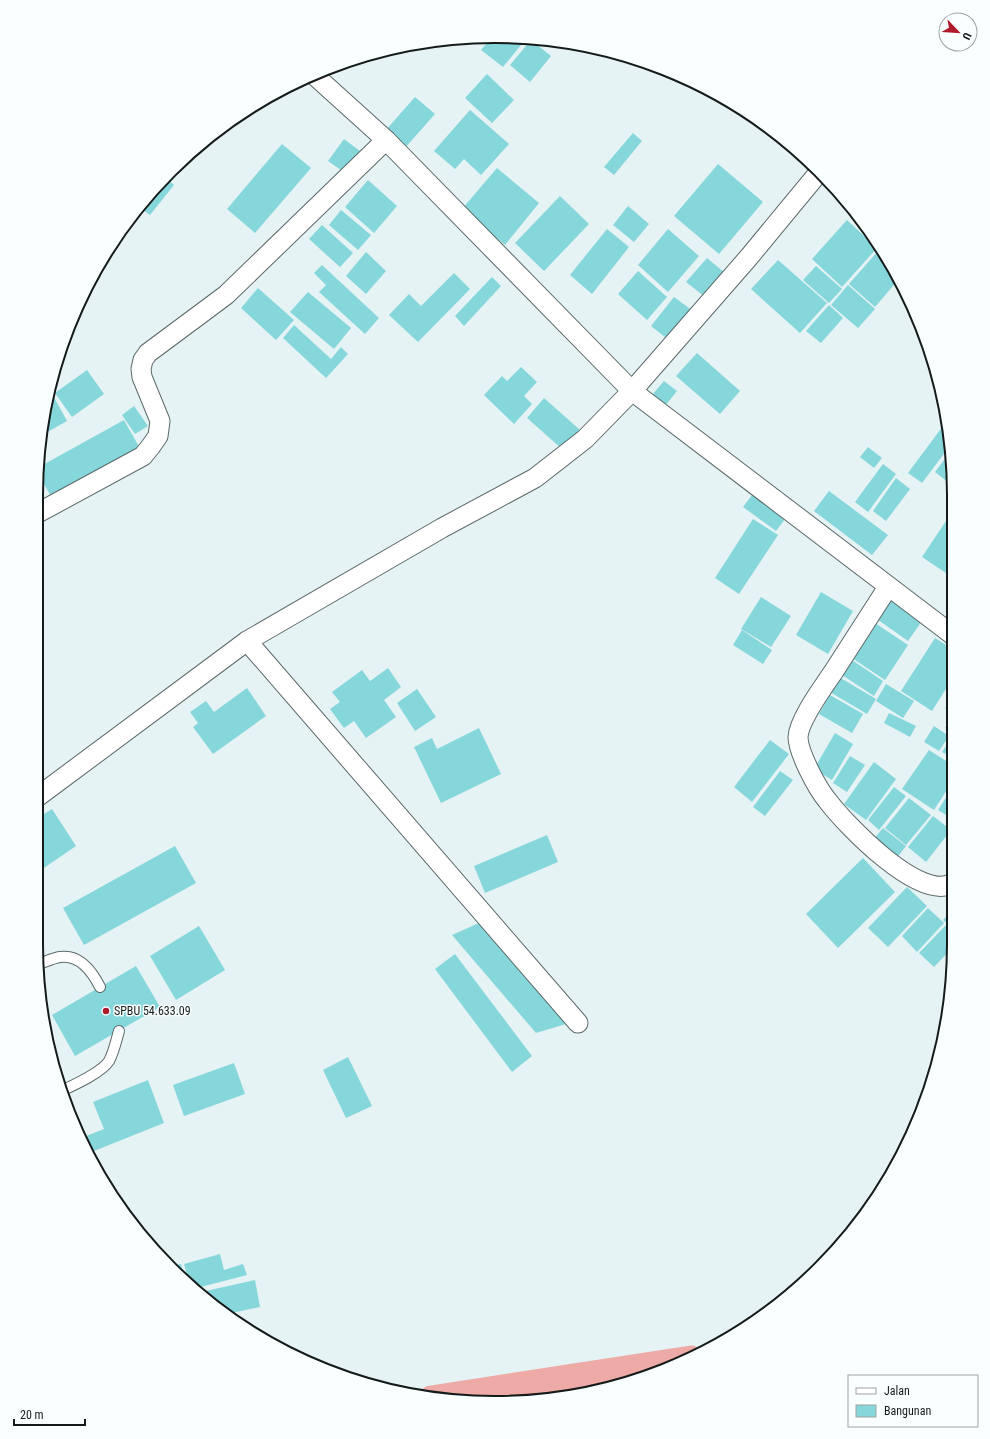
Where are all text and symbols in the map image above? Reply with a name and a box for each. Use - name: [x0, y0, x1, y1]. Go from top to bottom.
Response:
- north arrow: [938, 12, 978, 52]
- text: U: [959, 30, 974, 42]
- place label: SPBU 54.633.09: [114, 1004, 191, 1018]
- marker: SPBU 54.633.09: [101, 1006, 111, 1016]
- legend: [848, 1375, 978, 1427]
- text: Jalan: [884, 1384, 910, 1398]
- scale bar: [14, 1401, 85, 1427]
- text: Bangunan: [884, 1404, 931, 1418]
- text: 20 m: [20, 1408, 44, 1422]

